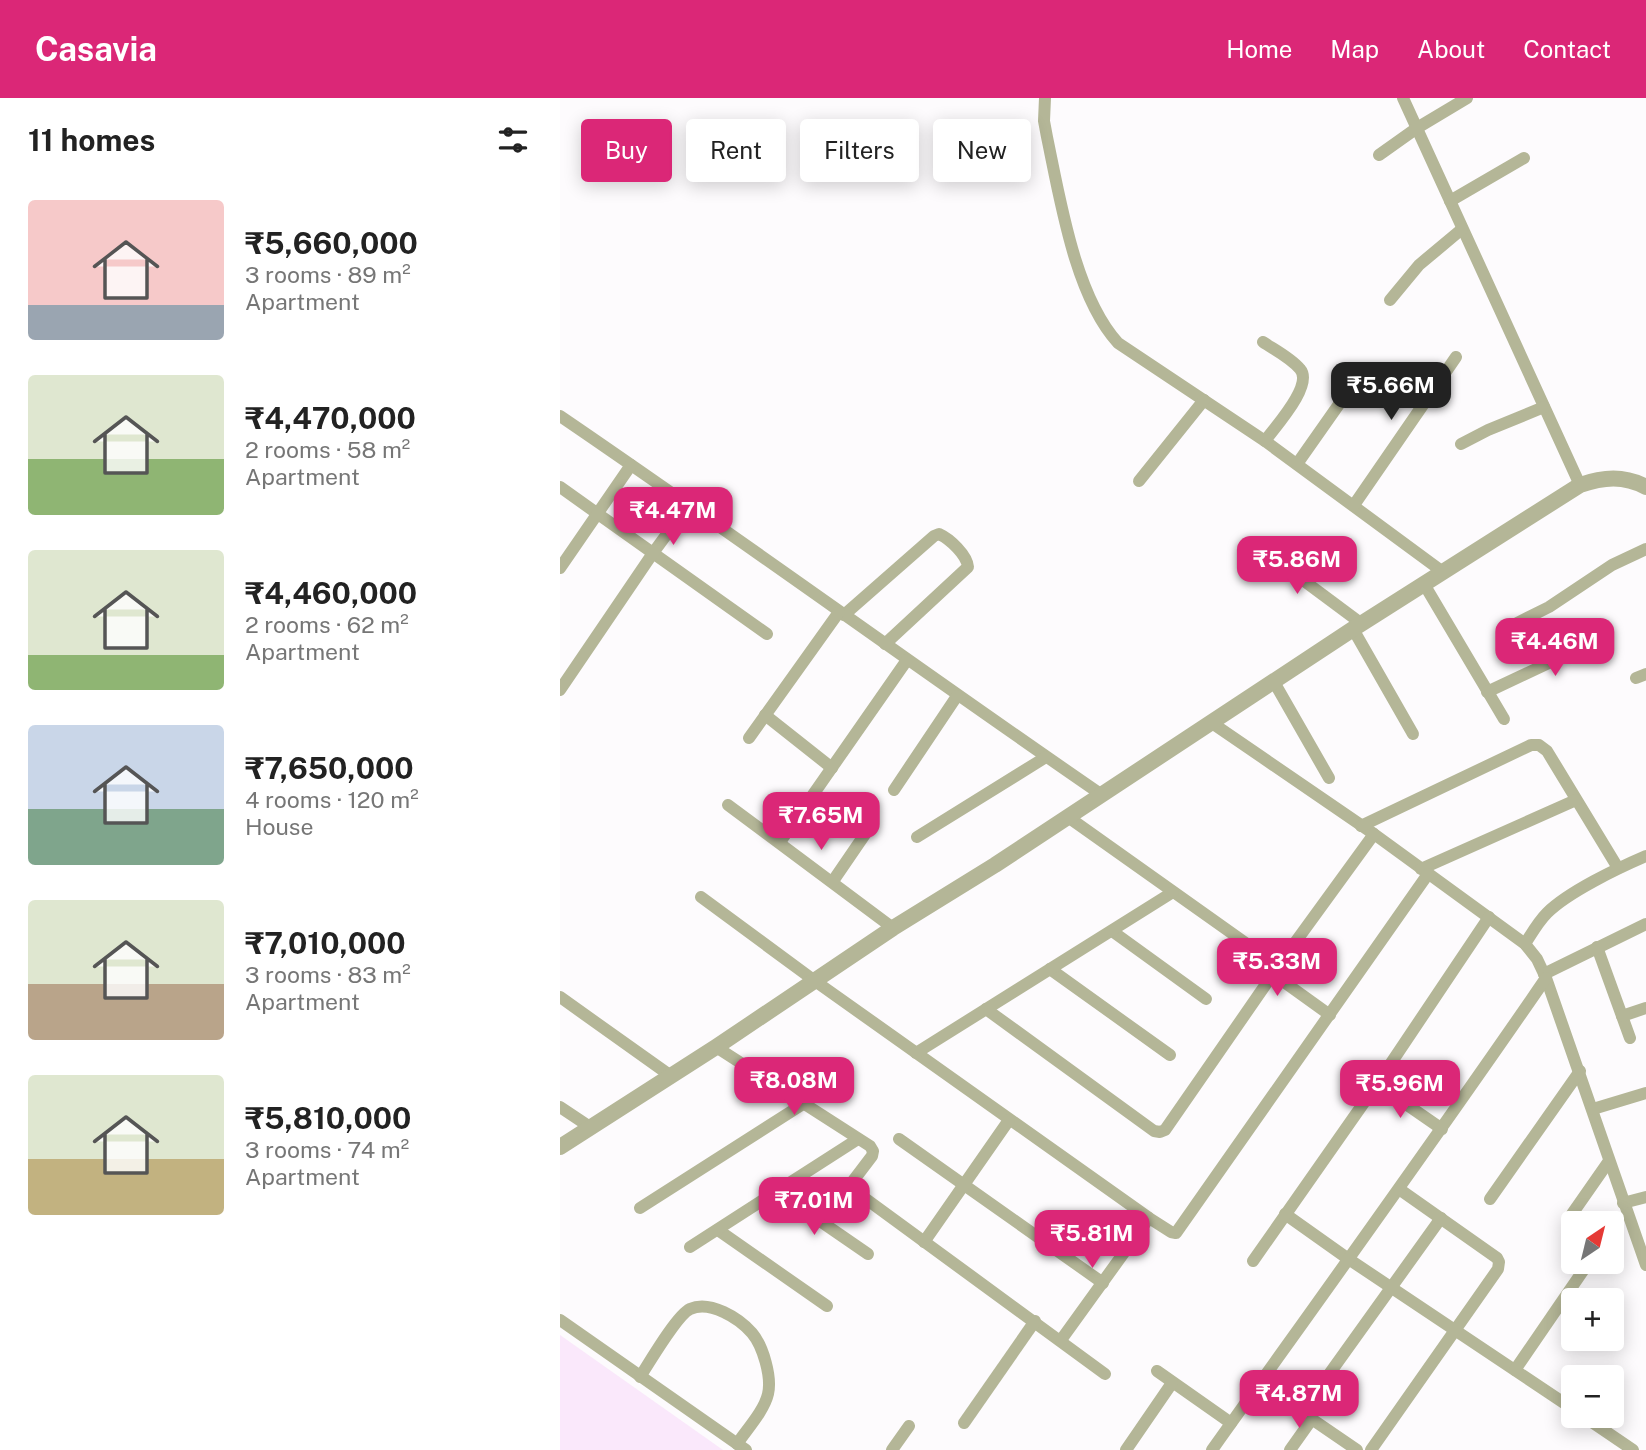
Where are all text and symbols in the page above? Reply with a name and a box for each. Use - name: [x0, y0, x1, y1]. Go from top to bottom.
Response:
- text: Casavia: [35, 30, 157, 68]
- text: Home: [1226, 35, 1292, 63]
- text: Map: [1330, 35, 1379, 63]
- text: About: [1417, 35, 1485, 63]
- text: Contact: [1523, 35, 1611, 63]
- chip: Buy: [581, 119, 672, 182]
- chip: Rent: [686, 119, 786, 182]
- chip: Filters: [800, 119, 919, 182]
- chip: New: [933, 119, 1031, 182]
- icon: filters: [494, 121, 532, 159]
- text: 11 homes: [28, 122, 155, 158]
- text: ₹5,660,000: [245, 225, 418, 261]
- icon: home: [84, 228, 168, 312]
- text: 3 rooms · 89 m²: [245, 261, 411, 288]
- text: Apartment: [245, 288, 360, 315]
- pin: ₹5.66M: [1334, 362, 1448, 422]
- text: ₹5.66M: [1347, 371, 1435, 398]
- text: ₹4,470,000: [245, 400, 416, 436]
- icon: home: [84, 403, 168, 487]
- text: 2 rooms · 58 m²: [245, 436, 410, 463]
- text: Apartment: [245, 463, 360, 490]
- pin: ₹4.47M: [616, 488, 730, 547]
- text: ₹4.47M: [630, 496, 716, 523]
- pin: ₹5.86M: [1240, 536, 1354, 596]
- text: ₹5.86M: [1253, 545, 1341, 572]
- text: ₹4,460,000: [245, 575, 417, 611]
- icon: home: [84, 578, 168, 662]
- text: 2 rooms · 62 m²: [245, 611, 409, 638]
- pin: ₹4.46M: [1498, 618, 1612, 678]
- text: ₹4.46M: [1511, 627, 1599, 654]
- text: Apartment: [245, 638, 360, 665]
- text: ₹7,650,000: [245, 750, 414, 786]
- icon: home: [84, 753, 168, 837]
- text: 4 rooms · 120 m²: [245, 786, 419, 813]
- pin: ₹7.65M: [764, 792, 878, 852]
- text: ₹7.65M: [779, 801, 863, 828]
- text: House: [245, 813, 313, 840]
- text: ₹7,010,000: [245, 925, 406, 961]
- icon: home: [84, 928, 168, 1012]
- pin: ₹5.33M: [1220, 939, 1334, 998]
- text: ₹5.33M: [1233, 947, 1321, 974]
- text: 3 rooms · 83 m²: [245, 961, 411, 988]
- text: Apartment: [245, 988, 360, 1015]
- pin: ₹8.08M: [737, 1058, 851, 1117]
- pin: ₹5.96M: [1343, 1060, 1457, 1120]
- text: ₹8.08M: [750, 1066, 838, 1093]
- text: ₹5.96M: [1356, 1069, 1444, 1096]
- text: ₹5,810,000: [245, 1100, 411, 1136]
- icon: home: [84, 1103, 168, 1187]
- text: 3 rooms · 74 m²: [245, 1136, 409, 1163]
- text: Apartment: [245, 1163, 360, 1190]
- pin: ₹7.01M: [757, 1178, 871, 1237]
- text: ₹7.01M: [775, 1186, 853, 1213]
- pin: ₹5.81M: [1035, 1210, 1149, 1270]
- north arrow: [1561, 1211, 1624, 1274]
- map controls: [1561, 1211, 1624, 1428]
- text: ₹5.81M: [1051, 1219, 1133, 1246]
- button: +: [1561, 1288, 1624, 1351]
- button: −: [1561, 1365, 1624, 1428]
- pin: ₹4.87M: [1242, 1370, 1356, 1430]
- text: ₹4.87M: [1256, 1379, 1342, 1406]

